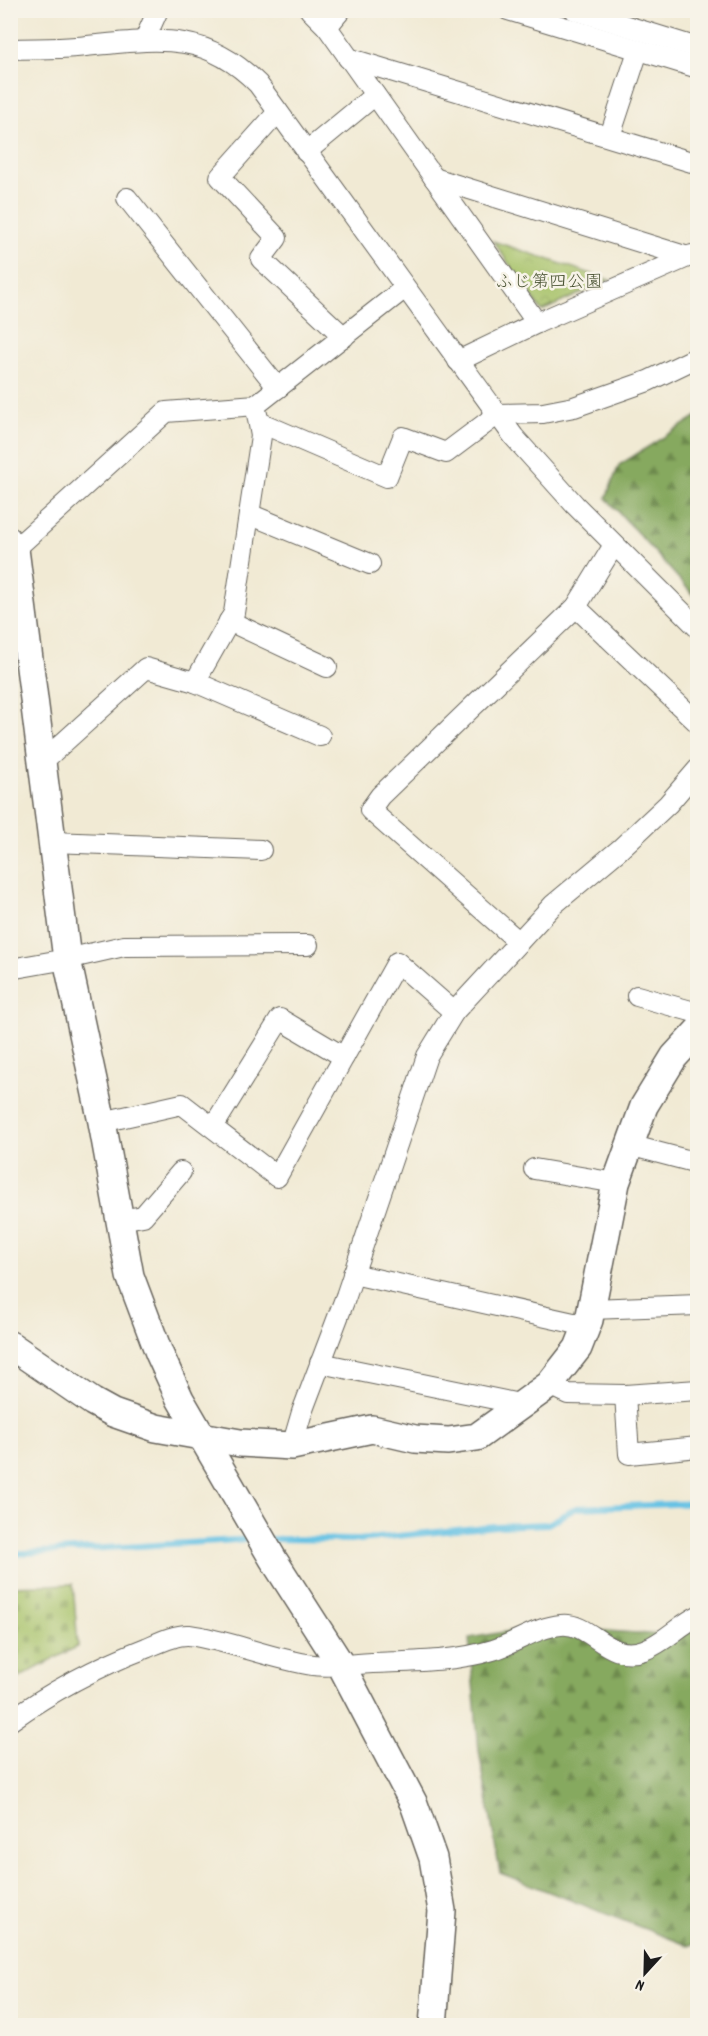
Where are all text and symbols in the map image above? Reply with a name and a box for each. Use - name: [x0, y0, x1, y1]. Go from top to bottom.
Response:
- park label: ふじ第四公園: [495, 271, 603, 296]
- north arrow: [615, 1943, 675, 2003]
- text: N: [632, 1972, 648, 1997]

